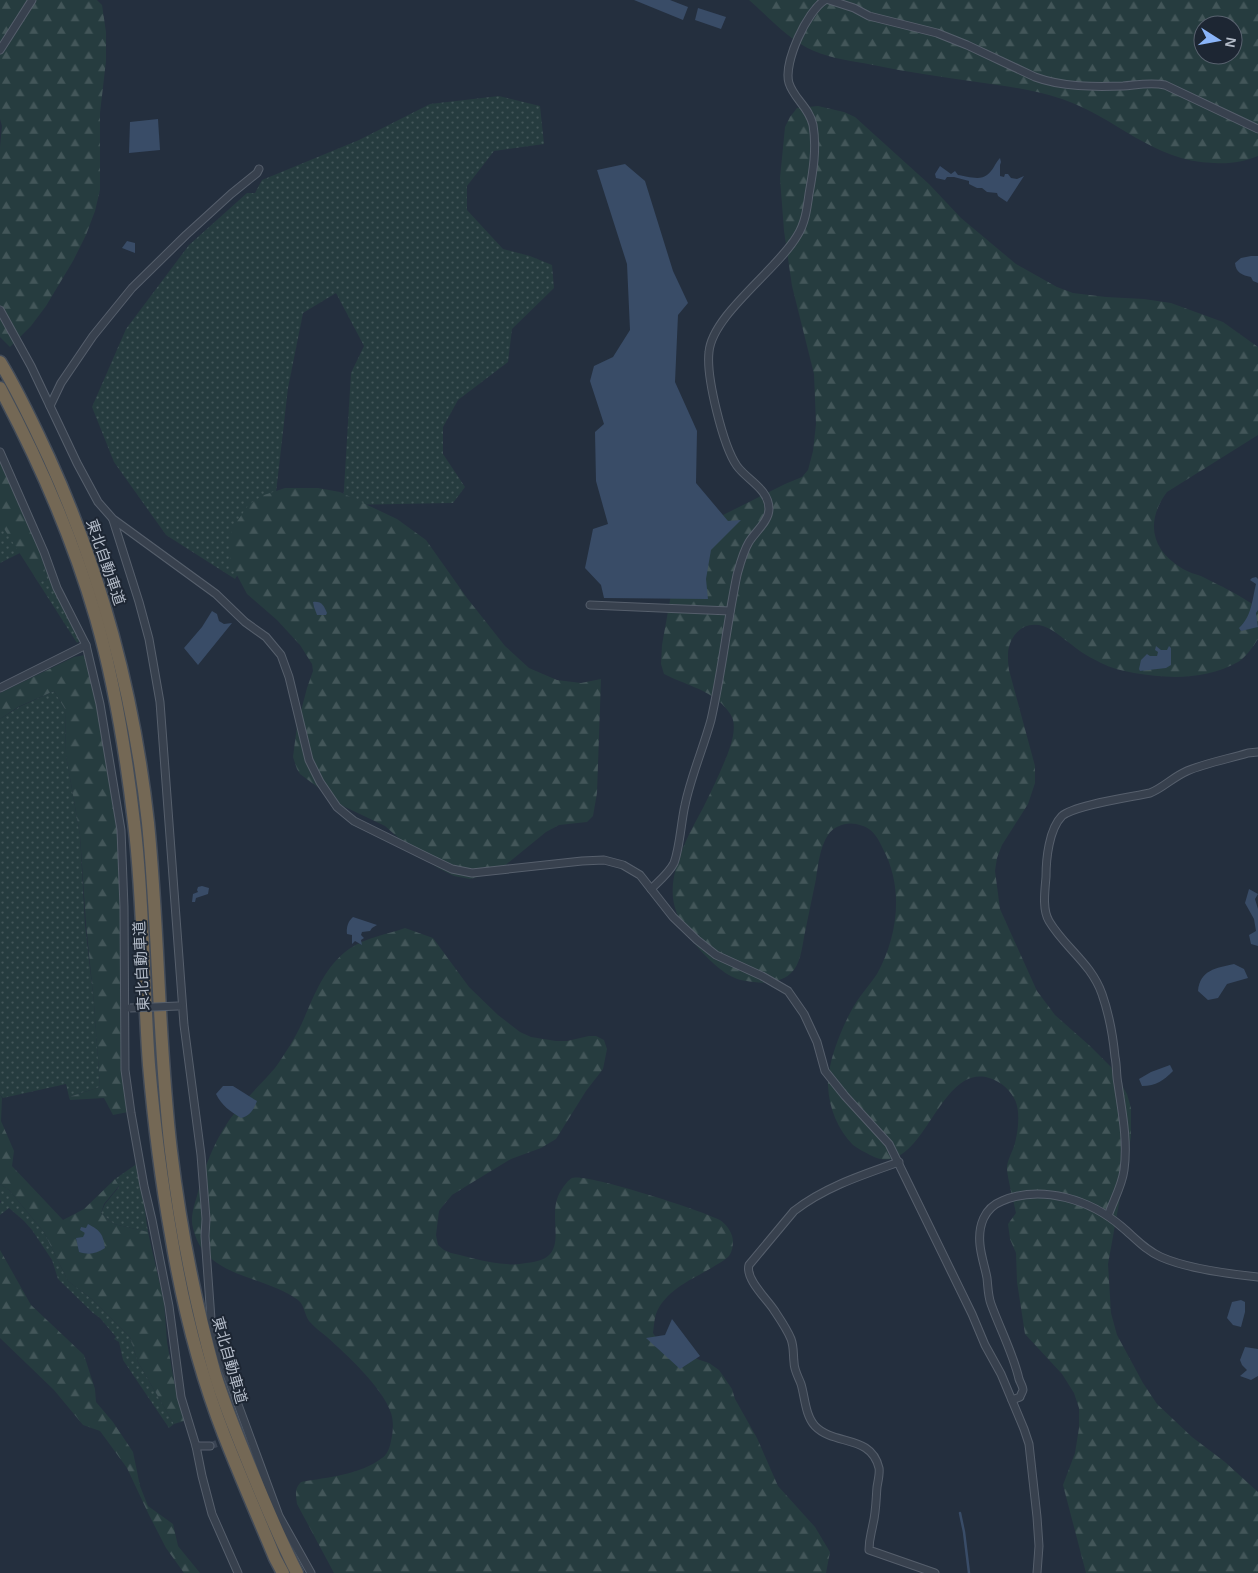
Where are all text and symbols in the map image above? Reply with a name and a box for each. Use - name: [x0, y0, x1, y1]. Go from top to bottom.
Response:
- north arrow: [1193, 15, 1243, 65]
- text: N: [1222, 36, 1240, 49]
- street label: 東北自動車道: [83, 517, 129, 607]
- street label: 東北自動車道: [130, 921, 152, 1011]
- street label: 東北自動車道: [209, 1314, 251, 1406]

